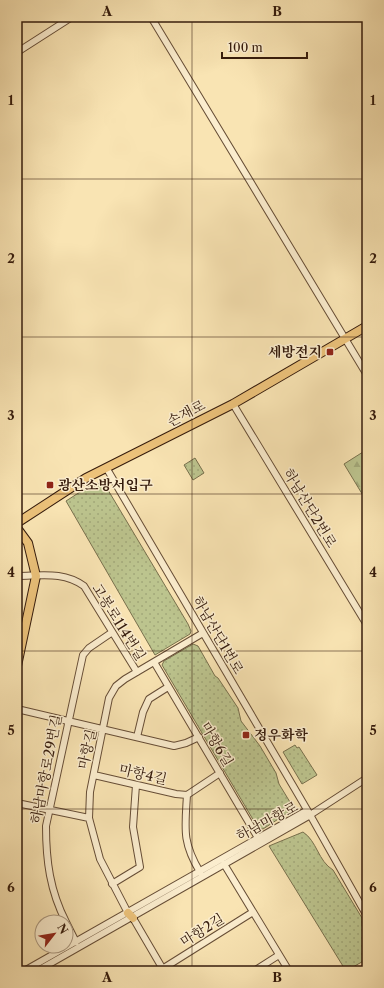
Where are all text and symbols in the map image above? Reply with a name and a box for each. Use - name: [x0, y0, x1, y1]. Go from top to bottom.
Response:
- text: A: [101, 3, 113, 19]
- text: B: [272, 3, 282, 19]
- scale bar: [222, 34, 307, 60]
- text: 100 m: [228, 40, 263, 55]
- text: 1: [8, 92, 14, 108]
- text: 1: [370, 92, 376, 108]
- text: 2: [7, 250, 15, 266]
- text: 2: [369, 250, 377, 266]
- place label: 세방전지: [268, 343, 322, 361]
- marker: 세방전지: [325, 347, 335, 357]
- street label: 손재로: [164, 396, 209, 430]
- text: 3: [7, 407, 15, 423]
- text: 3: [369, 407, 377, 423]
- street label: 하남산단2번로: [279, 465, 341, 551]
- place label: 광산소방서입구: [58, 476, 153, 494]
- marker: 광산소방서입구: [45, 480, 55, 490]
- text: 4: [7, 564, 15, 580]
- text: 4: [369, 564, 377, 580]
- street label: 고봉로114번길: [88, 580, 150, 664]
- street label: 하남산단1번로: [188, 593, 248, 678]
- street label: 하남마항로29번길: [27, 713, 65, 825]
- street label: 마항6길: [197, 718, 237, 770]
- text: 5: [7, 722, 15, 738]
- text: 5: [369, 722, 377, 738]
- place label: 정우화학: [254, 726, 309, 744]
- street label: 마항길: [74, 727, 100, 771]
- marker: 정우화학: [241, 730, 251, 740]
- street label: 마항4길: [117, 760, 169, 788]
- street label: 하남마항로: [233, 797, 301, 845]
- text: 6: [7, 879, 15, 895]
- text: 6: [369, 879, 377, 895]
- street label: 마항2길: [177, 909, 227, 951]
- north arrow: [34, 914, 74, 954]
- text: N: [54, 921, 71, 937]
- text: A: [101, 969, 113, 985]
- text: B: [272, 969, 282, 985]

